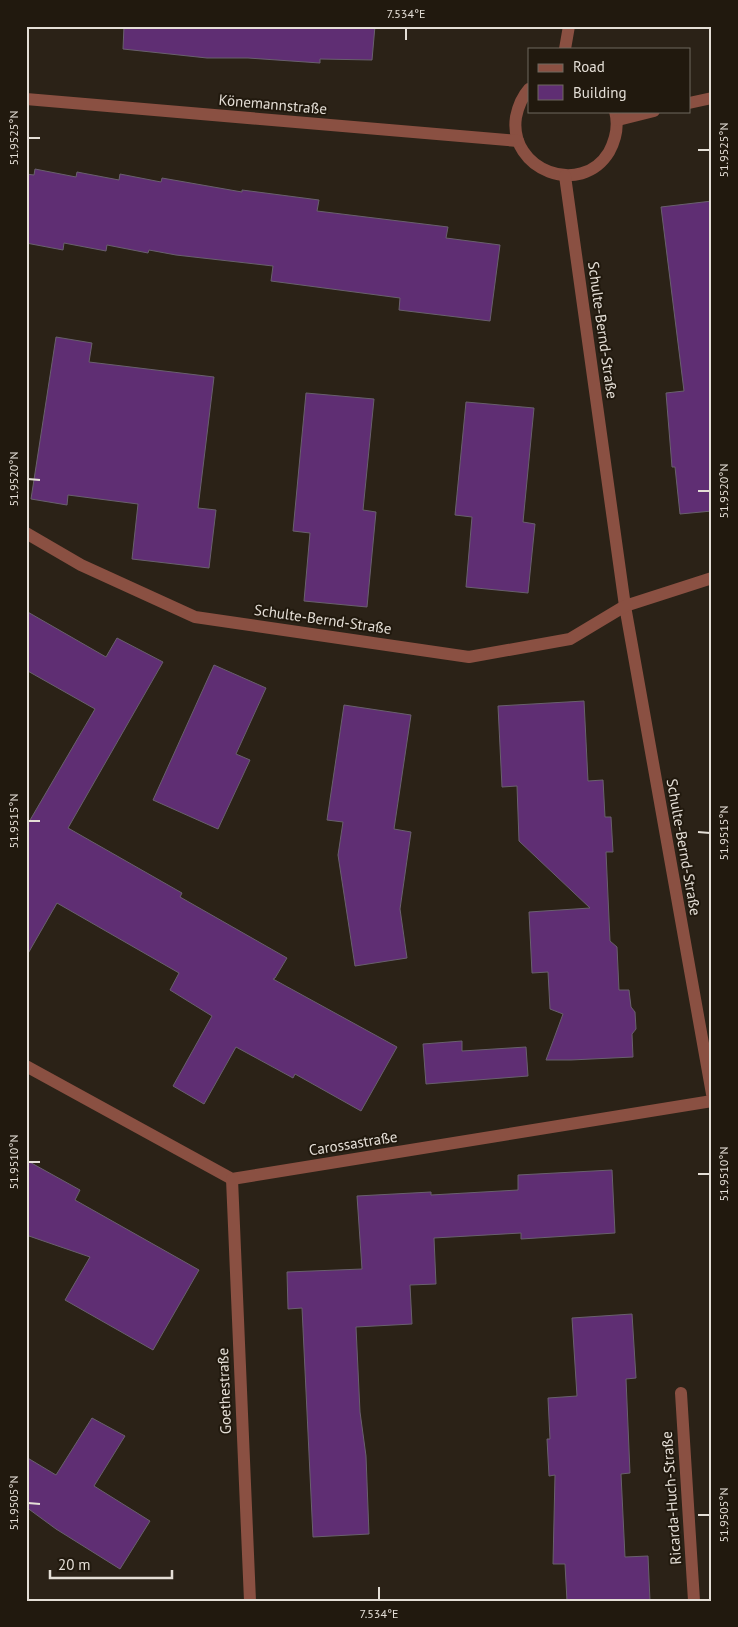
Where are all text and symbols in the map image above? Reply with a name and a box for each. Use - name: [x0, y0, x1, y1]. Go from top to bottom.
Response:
- text: 7.534°E: [387, 6, 425, 21]
- legend: [528, 48, 690, 112]
- text: Road: [573, 57, 605, 76]
- text: Building: [573, 83, 627, 102]
- street label: Könemannstraße: [218, 90, 328, 118]
- text: 51.9525°N: [6, 111, 21, 165]
- text: 51.9525°N: [716, 123, 731, 177]
- street label: Schulte-Bernd-Straße: [584, 260, 622, 400]
- text: 51.9520°N: [6, 452, 21, 506]
- text: 51.9520°N: [716, 464, 731, 518]
- street label: Schulte-Bernd-Straße: [253, 600, 393, 638]
- street label: Schulte-Bernd-Straße: [663, 777, 705, 917]
- text: 51.9515°N: [6, 794, 21, 848]
- text: 51.9515°N: [716, 806, 731, 860]
- street label: Carossastraße: [307, 1127, 399, 1159]
- text: 51.9510°N: [6, 1135, 21, 1189]
- text: 51.9510°N: [716, 1147, 731, 1201]
- street label: Goethestraße: [213, 1348, 235, 1434]
- street label: Ricarda-Huch-Straße: [657, 1431, 685, 1565]
- text: 51.9505°N: [6, 1476, 21, 1530]
- text: 51.9505°N: [716, 1488, 731, 1542]
- scale bar: [50, 1547, 172, 1579]
- text: 20 m: [58, 1555, 91, 1574]
- text: 7.534°E: [360, 1606, 398, 1621]

